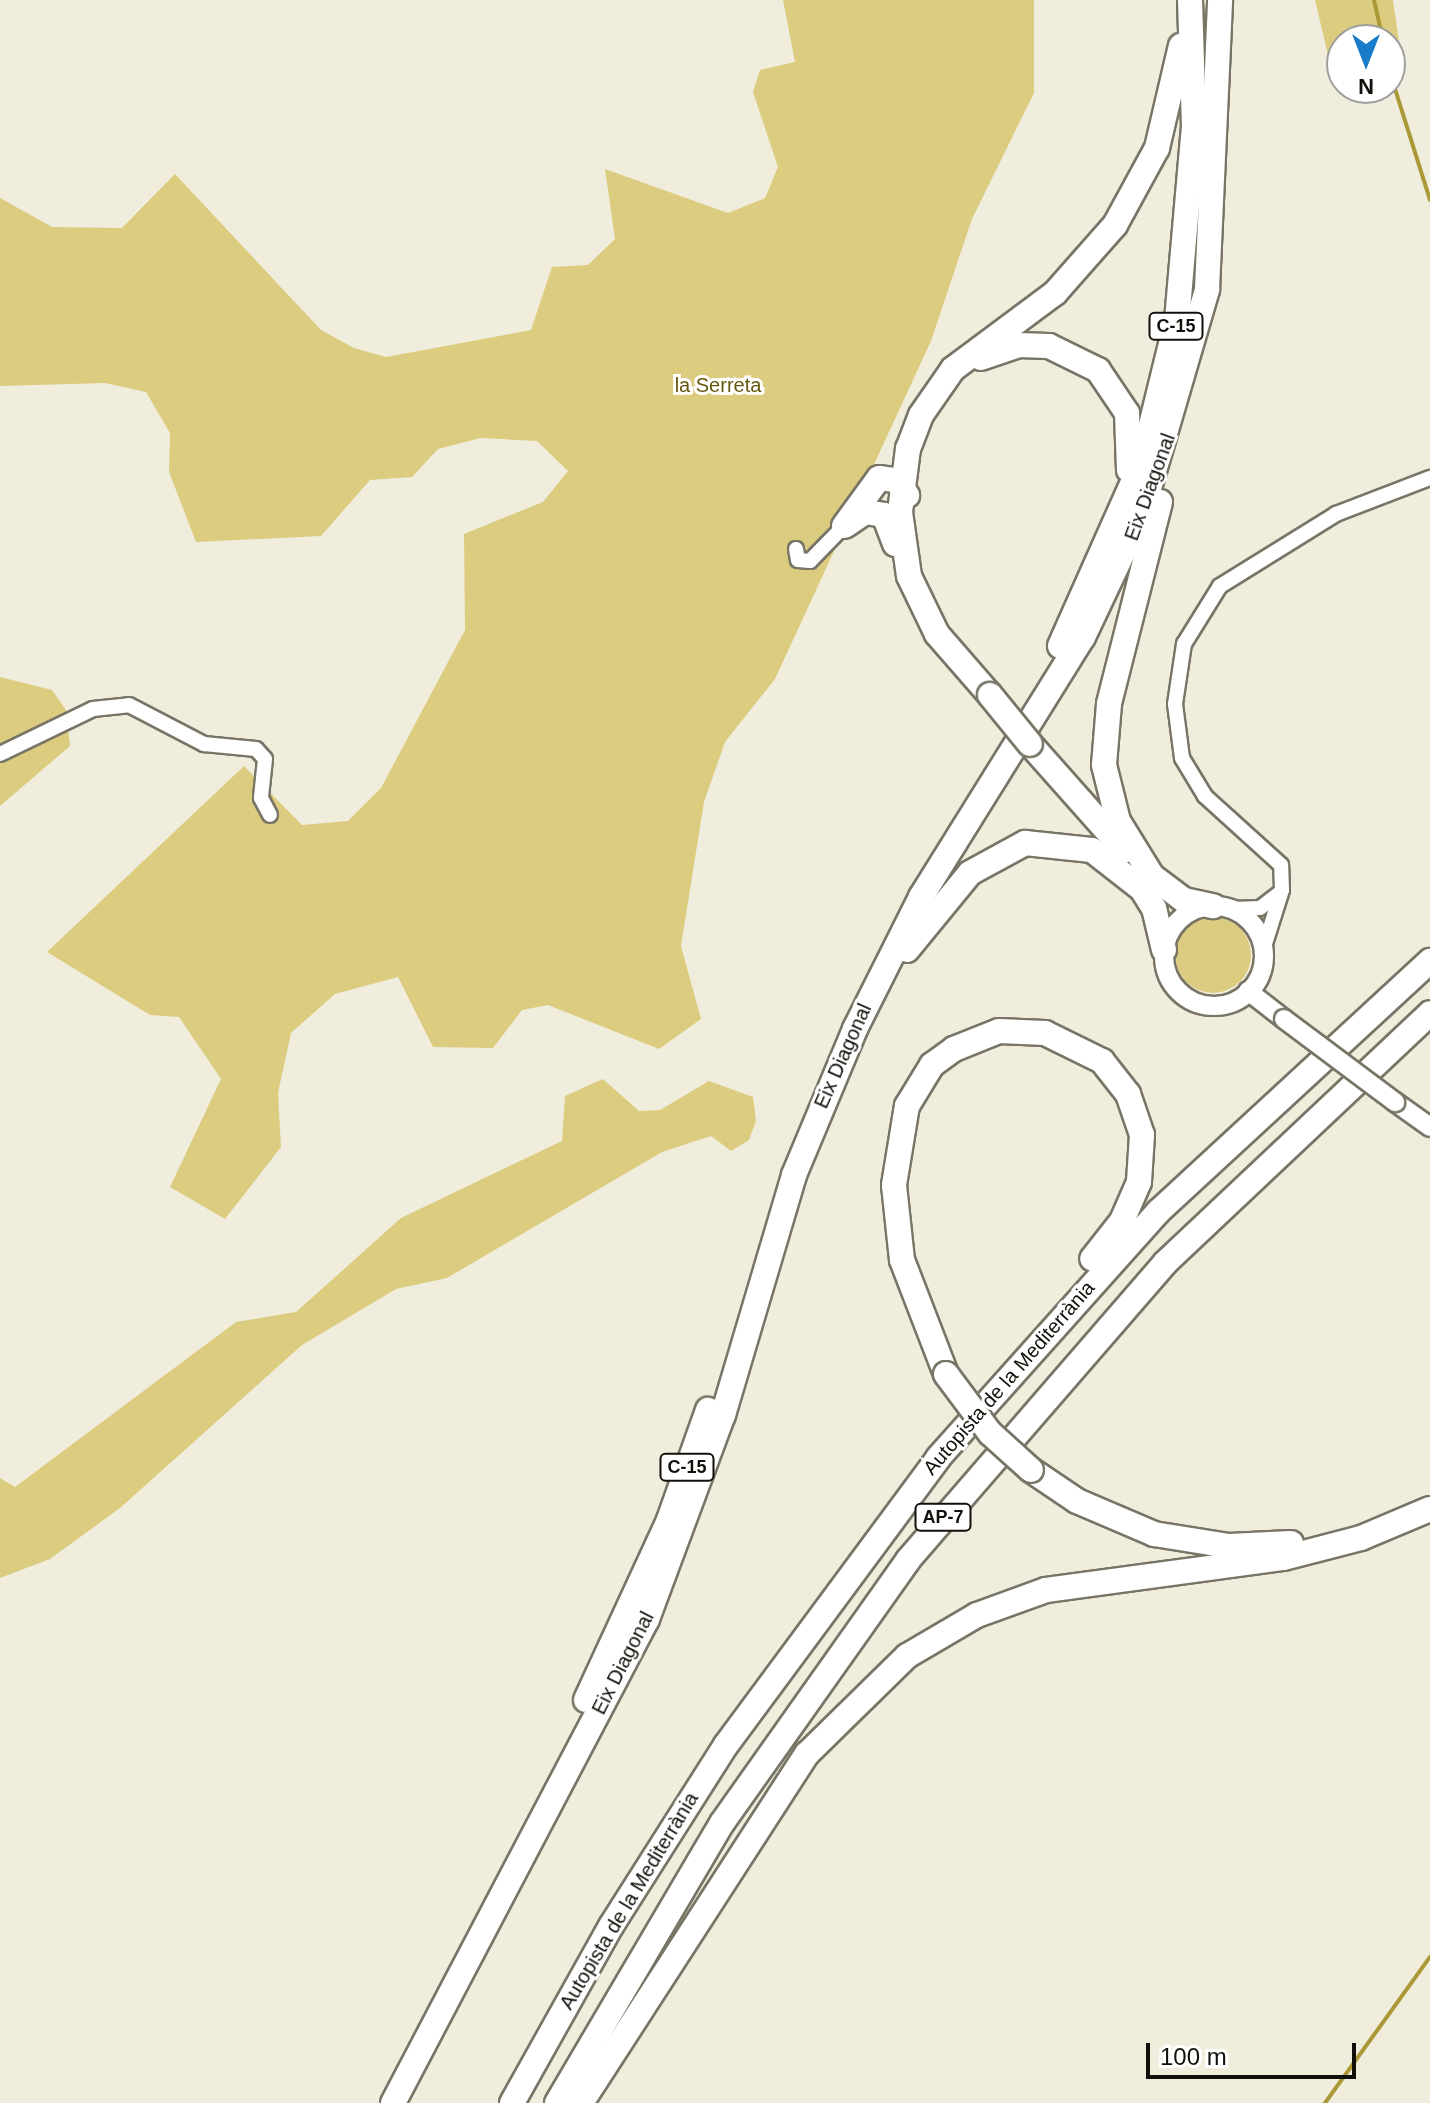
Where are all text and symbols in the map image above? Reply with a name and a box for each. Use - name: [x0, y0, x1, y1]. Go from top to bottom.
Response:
- north arrow: [1326, 24, 1406, 104]
- text: N: [1358, 74, 1374, 99]
- road number: C-15: [1148, 312, 1204, 340]
- park label: la Serreta: [675, 373, 761, 397]
- street label: Eix Diagonal: [1120, 430, 1180, 544]
- street label: Eix Diagonal: [809, 1000, 877, 1112]
- street label: Autopista de la Mediterrània: [918, 1276, 1100, 1480]
- road number: C-15: [659, 1453, 715, 1481]
- road number: AP-7: [913, 1503, 973, 1531]
- street label: Eix Diagonal: [587, 1608, 659, 1718]
- street label: Autopista de la Mediterrània: [555, 1788, 703, 2014]
- scale bar: [1150, 2027, 1360, 2077]
- text: 100 m: [1160, 2043, 1227, 2070]

